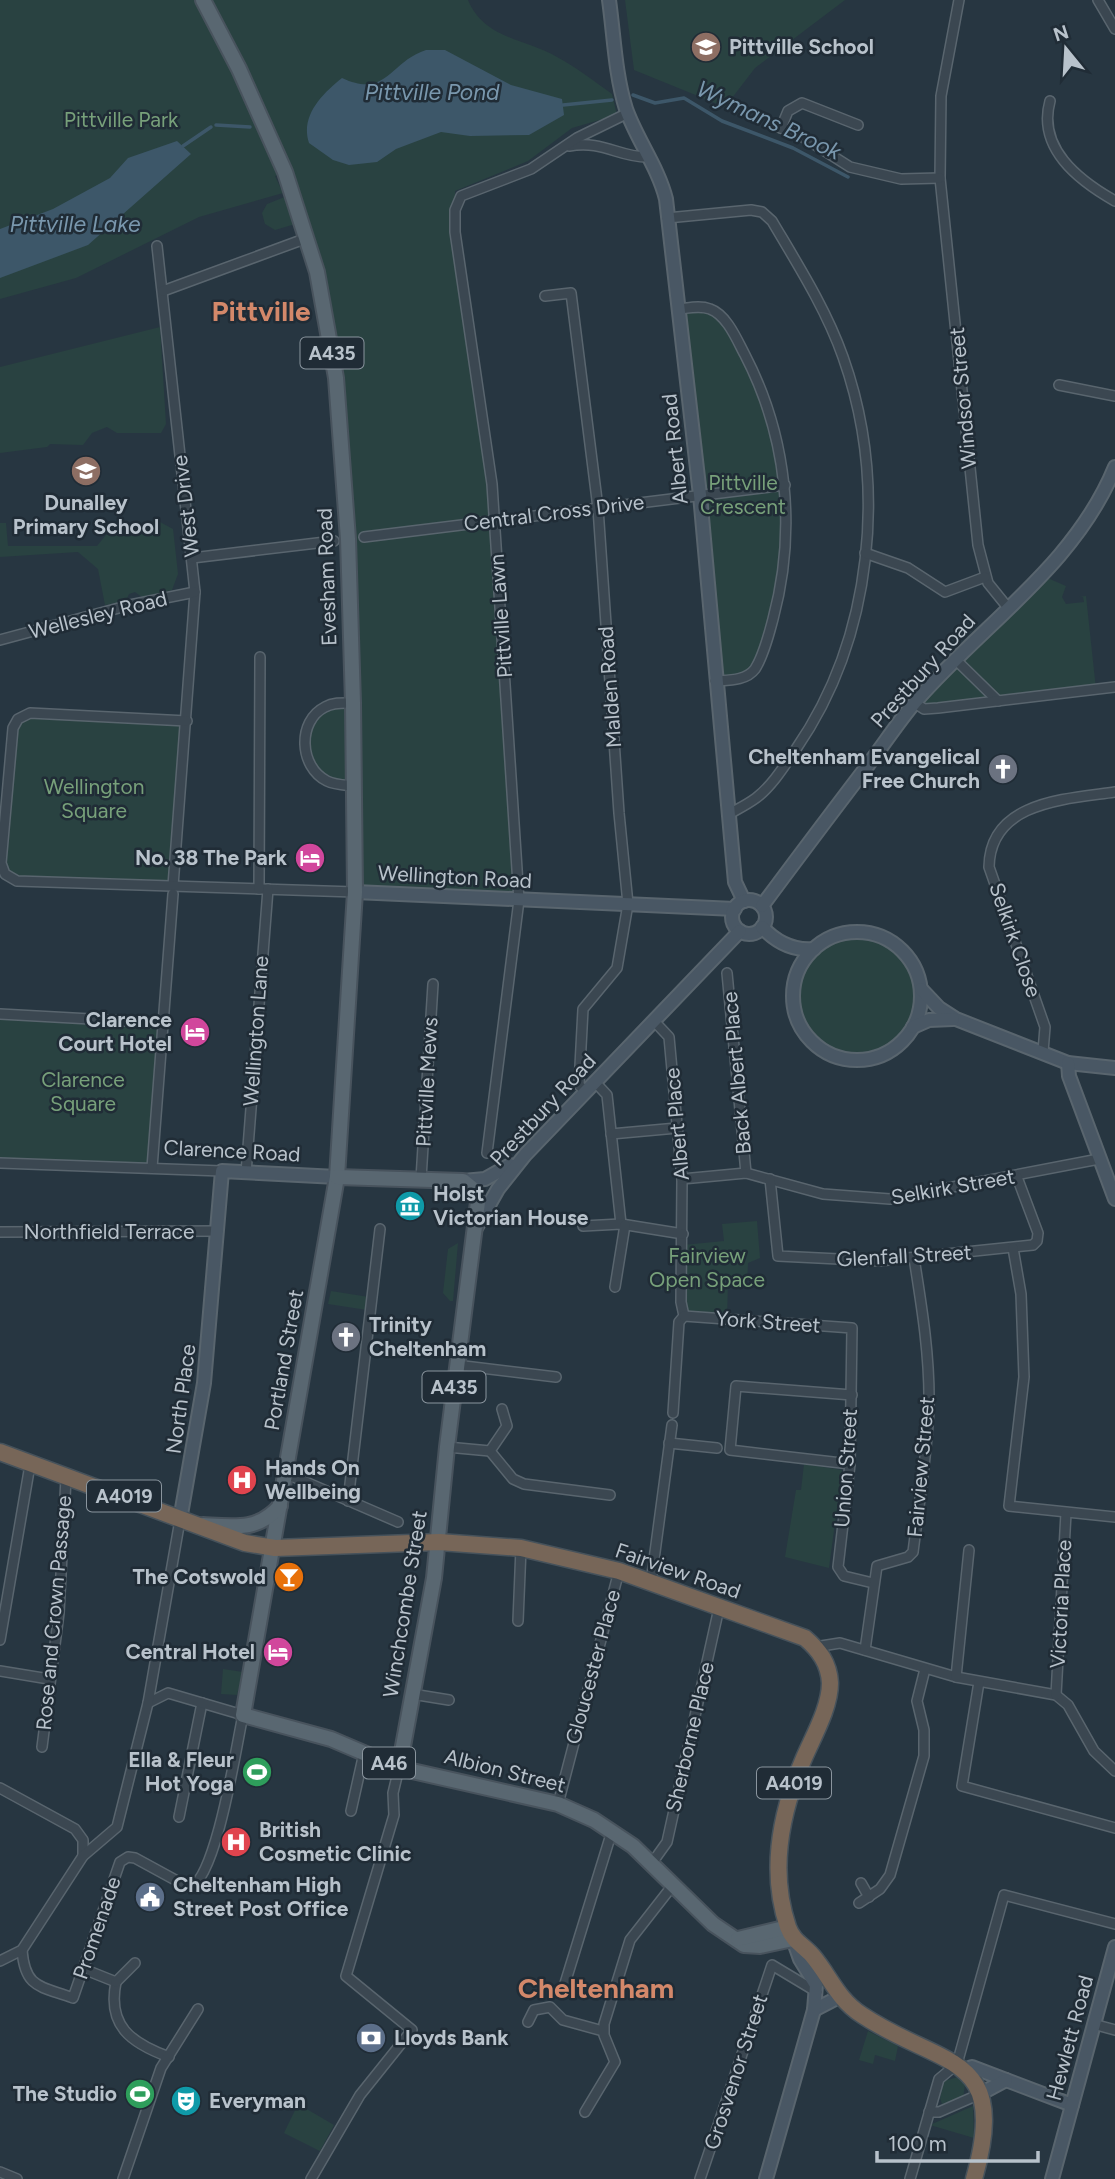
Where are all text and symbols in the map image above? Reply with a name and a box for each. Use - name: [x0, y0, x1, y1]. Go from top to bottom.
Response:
- north arrow: [1031, 14, 1101, 84]
- text: N: [1050, 20, 1071, 47]
- school or university icon: Pittville School: [689, 30, 723, 64]
- place label: Pittville School: [729, 34, 874, 59]
- water label: Wymans Brook: [692, 74, 846, 166]
- water label: Pittville Pond: [364, 78, 500, 106]
- park label: Pittville Park: [64, 107, 179, 132]
- water label: Pittville Lake: [9, 210, 141, 238]
- district label: Pittville: [212, 294, 310, 328]
- street label: Windsor Street: [944, 326, 981, 470]
- road number: A435: [300, 338, 364, 368]
- street label: Albert Road: [656, 392, 693, 506]
- school or university icon: Dunalley Primary School: [69, 454, 103, 488]
- street label: West Drive: [167, 454, 204, 558]
- park label: Pittville Crescent: [700, 470, 786, 519]
- street label: Central Cross Drive: [462, 489, 646, 536]
- place label: Dunalley Primary School: [13, 490, 159, 539]
- street label: Evesham Road: [312, 508, 341, 647]
- street label: Pittville Lawn: [484, 553, 517, 679]
- street label: Wellesley Road: [26, 585, 170, 644]
- street label: Prestbury Road: [865, 609, 980, 733]
- street label: Malden Road: [593, 625, 626, 749]
- place label: Cheltenham Evangelical Free Church: [748, 744, 980, 793]
- church icon: Cheltenham Evangelical Free Church: [986, 752, 1020, 786]
- park label: Wellington Square: [44, 774, 144, 823]
- hotel icon: No. 38 The Park: [293, 841, 327, 875]
- place label: No. 38 The Park: [135, 845, 288, 870]
- street label: Wellington Road: [377, 860, 533, 893]
- street label: Selkirk Close: [984, 879, 1047, 1000]
- street label: Wellington Lane: [238, 955, 273, 1107]
- street label: Back Albert Place: [717, 991, 756, 1156]
- place label: Clarence Court Hotel: [58, 1007, 172, 1056]
- hotel icon: Clarence Court Hotel: [178, 1015, 212, 1049]
- street label: Pittville Mews: [411, 1017, 442, 1147]
- street label: Prestbury Road: [484, 1048, 601, 1171]
- park label: Clarence Square: [41, 1067, 125, 1116]
- street label: Albert Place: [659, 1067, 694, 1181]
- street label: Clarence Road: [163, 1134, 301, 1167]
- street label: Selkirk Street: [889, 1163, 1017, 1210]
- place label: Holst Victorian House: [433, 1181, 589, 1230]
- museum icon: Holst Victorian House: [393, 1189, 427, 1223]
- street label: Northfield Terrace: [24, 1219, 194, 1244]
- street label: Glenfall Street: [836, 1239, 972, 1272]
- park label: Fairview Open Space: [649, 1243, 765, 1292]
- street label: Portland Street: [259, 1288, 308, 1432]
- street label: York Street: [715, 1305, 821, 1338]
- place label: Trinity Cheltenham: [369, 1312, 486, 1361]
- church icon: Trinity Cheltenham: [329, 1320, 363, 1354]
- street label: North Place: [160, 1342, 201, 1455]
- road number: A435: [422, 1372, 486, 1402]
- street label: Fairview Street: [902, 1395, 939, 1538]
- street label: Union Street: [829, 1408, 862, 1528]
- place label: Hands On Wellbeing: [265, 1455, 361, 1504]
- hospital icon: Hands On Wellbeing: [225, 1463, 259, 1497]
- road number: A4019: [87, 1480, 161, 1512]
- street label: Rose and Crown Passage: [31, 1494, 76, 1732]
- street label: Winchcombe Street: [377, 1509, 432, 1699]
- street label: Fairview Road: [612, 1537, 744, 1604]
- street label: Victoria Place: [1045, 1539, 1076, 1669]
- bar icon: The Cotswold: [272, 1560, 306, 1594]
- place label: The Cotswold: [132, 1564, 266, 1589]
- street label: Gloucester Place: [560, 1587, 625, 1747]
- hotel icon: Central Hotel: [261, 1635, 295, 1669]
- place label: Central Hotel: [125, 1639, 255, 1664]
- street label: Sherborne Place: [660, 1659, 719, 1814]
- street label: Albion Street: [442, 1743, 568, 1798]
- place label: Ella & Fleur Hot Yoga: [128, 1747, 234, 1796]
- road number: A46: [363, 1748, 415, 1778]
- sports icon: Ella & Fleur Hot Yoga: [240, 1755, 274, 1789]
- road number: A4019: [757, 1768, 831, 1798]
- place label: British Cosmetic Clinic: [259, 1817, 412, 1866]
- hospital icon: British Cosmetic Clinic: [219, 1825, 253, 1859]
- place label: Cheltenham High Street Post Office: [173, 1872, 349, 1921]
- street label: Promenade: [67, 1873, 126, 1982]
- public building icon: Cheltenham High Street Post Office: [133, 1880, 167, 1914]
- district label: Cheltenham: [518, 1971, 674, 2005]
- street label: Hewlett Road: [1041, 1972, 1098, 2103]
- street label: Grosvenor Street: [699, 1991, 772, 2153]
- bank icon: Lloyds Bank: [354, 2021, 388, 2055]
- place label: Lloyds Bank: [394, 2025, 509, 2050]
- sports icon: The Studio: [123, 2077, 157, 2111]
- place label: The Studio: [13, 2081, 117, 2106]
- theatre icon: Everyman: [169, 2084, 203, 2118]
- place label: Everyman: [209, 2088, 306, 2113]
- scale bar: [877, 2120, 1038, 2164]
- text: 100 m: [888, 2131, 947, 2156]

